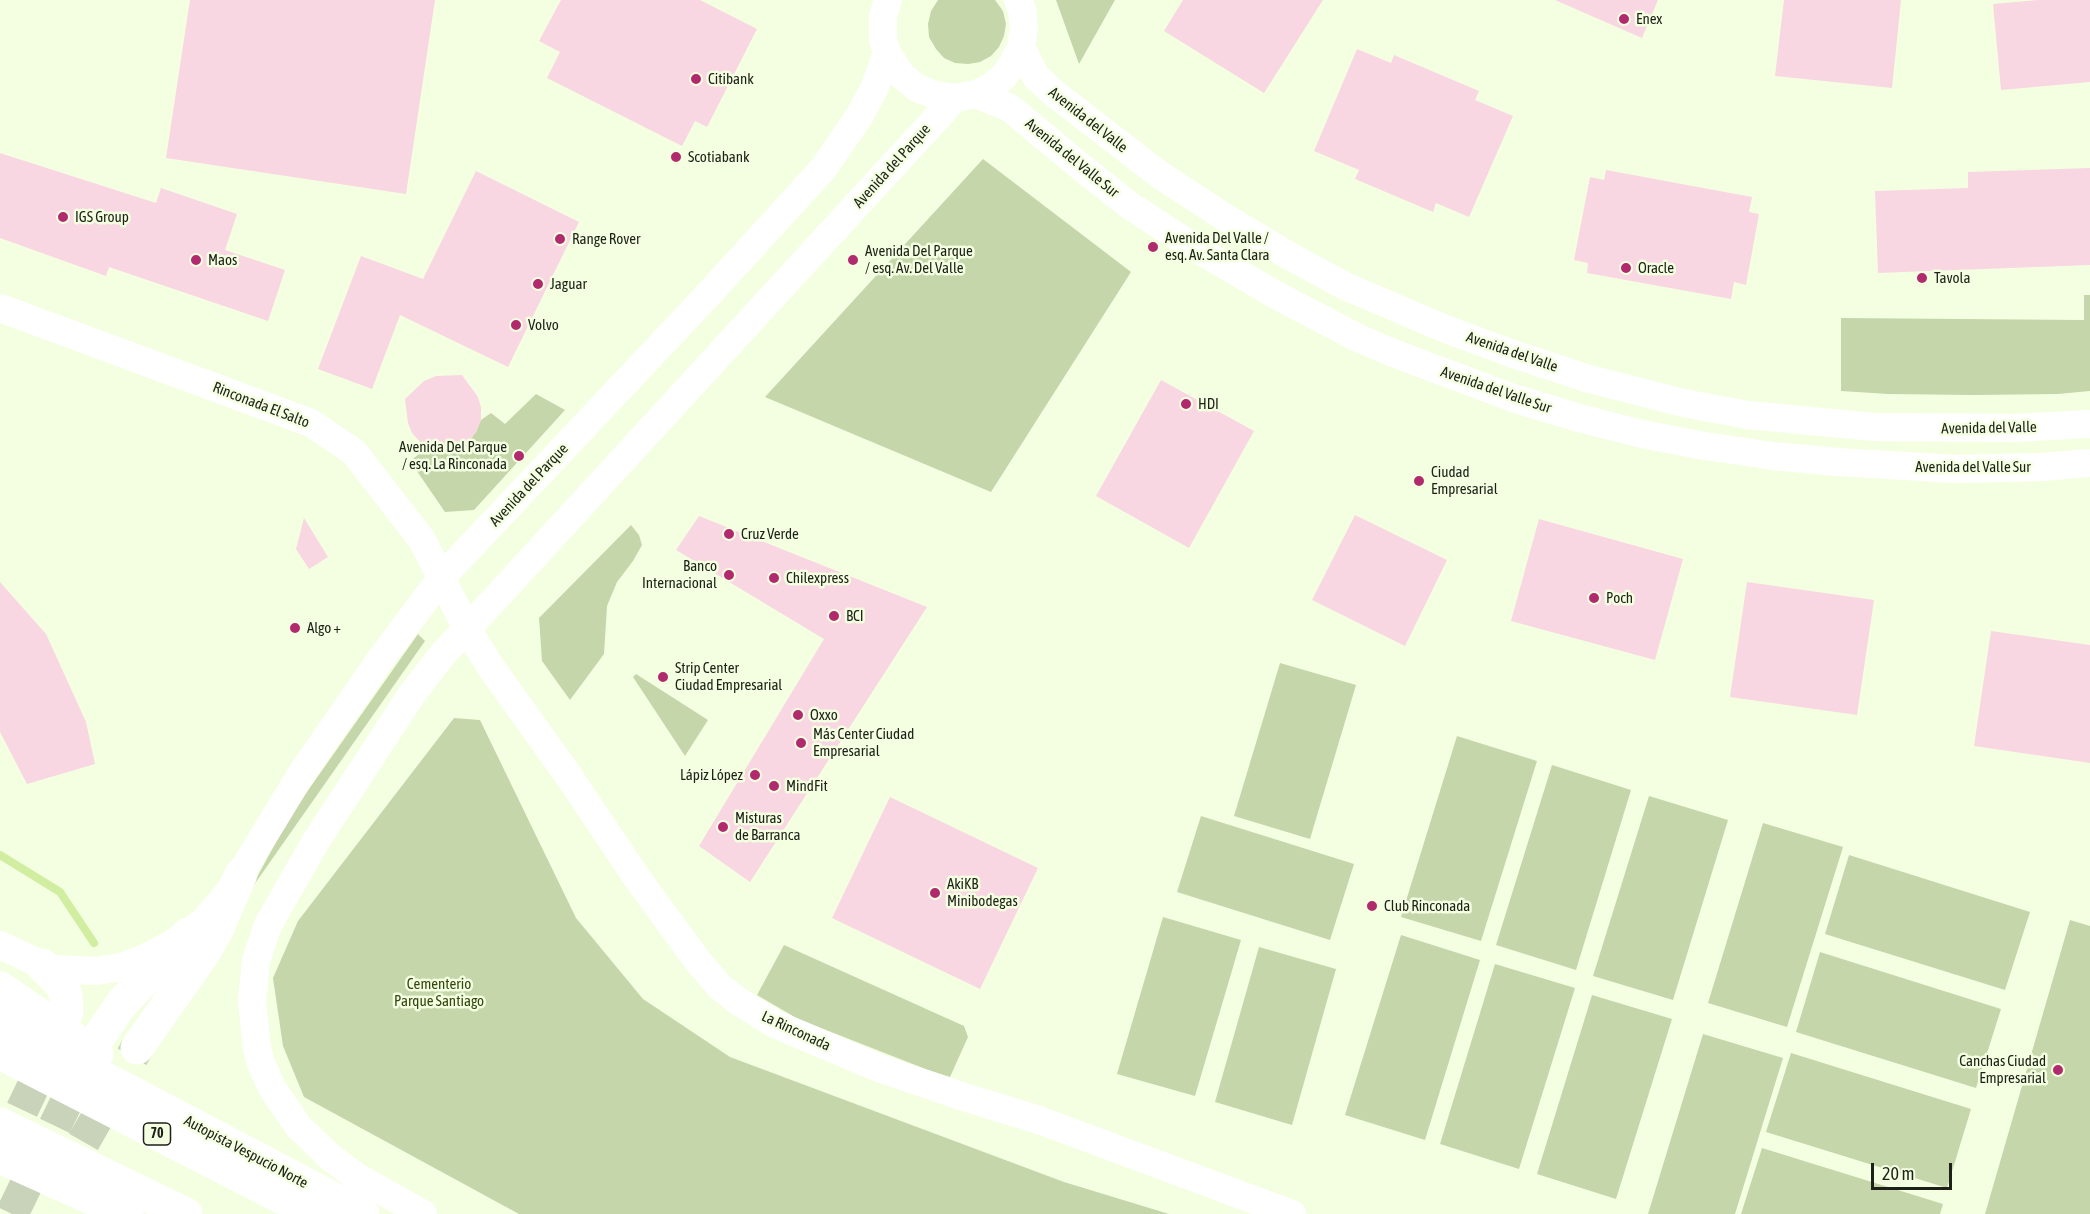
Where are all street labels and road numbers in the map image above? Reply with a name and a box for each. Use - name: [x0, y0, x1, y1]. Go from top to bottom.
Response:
- street label: Avenida del Valle: [1045, 84, 1131, 156]
- street label: Avenida del Valle Sur: [1021, 115, 1123, 201]
- street label: Avenida del Parque: [850, 120, 934, 212]
- street label: Avenida del Valle: [1464, 328, 1560, 376]
- street label: Avenida del Valle Sur: [1438, 363, 1554, 417]
- street label: Rinconada El Salto: [210, 378, 312, 432]
- street label: Avenida del Valle: [1941, 418, 2037, 438]
- street label: Avenida del Parque: [486, 440, 572, 530]
- street label: Avenida del Valle Sur: [1915, 458, 2031, 476]
- street label: La Rinconada: [759, 1007, 833, 1055]
- street label: Autopista Vespucio Norte: [181, 1112, 311, 1192]
- road number: 70: [144, 1123, 170, 1145]

